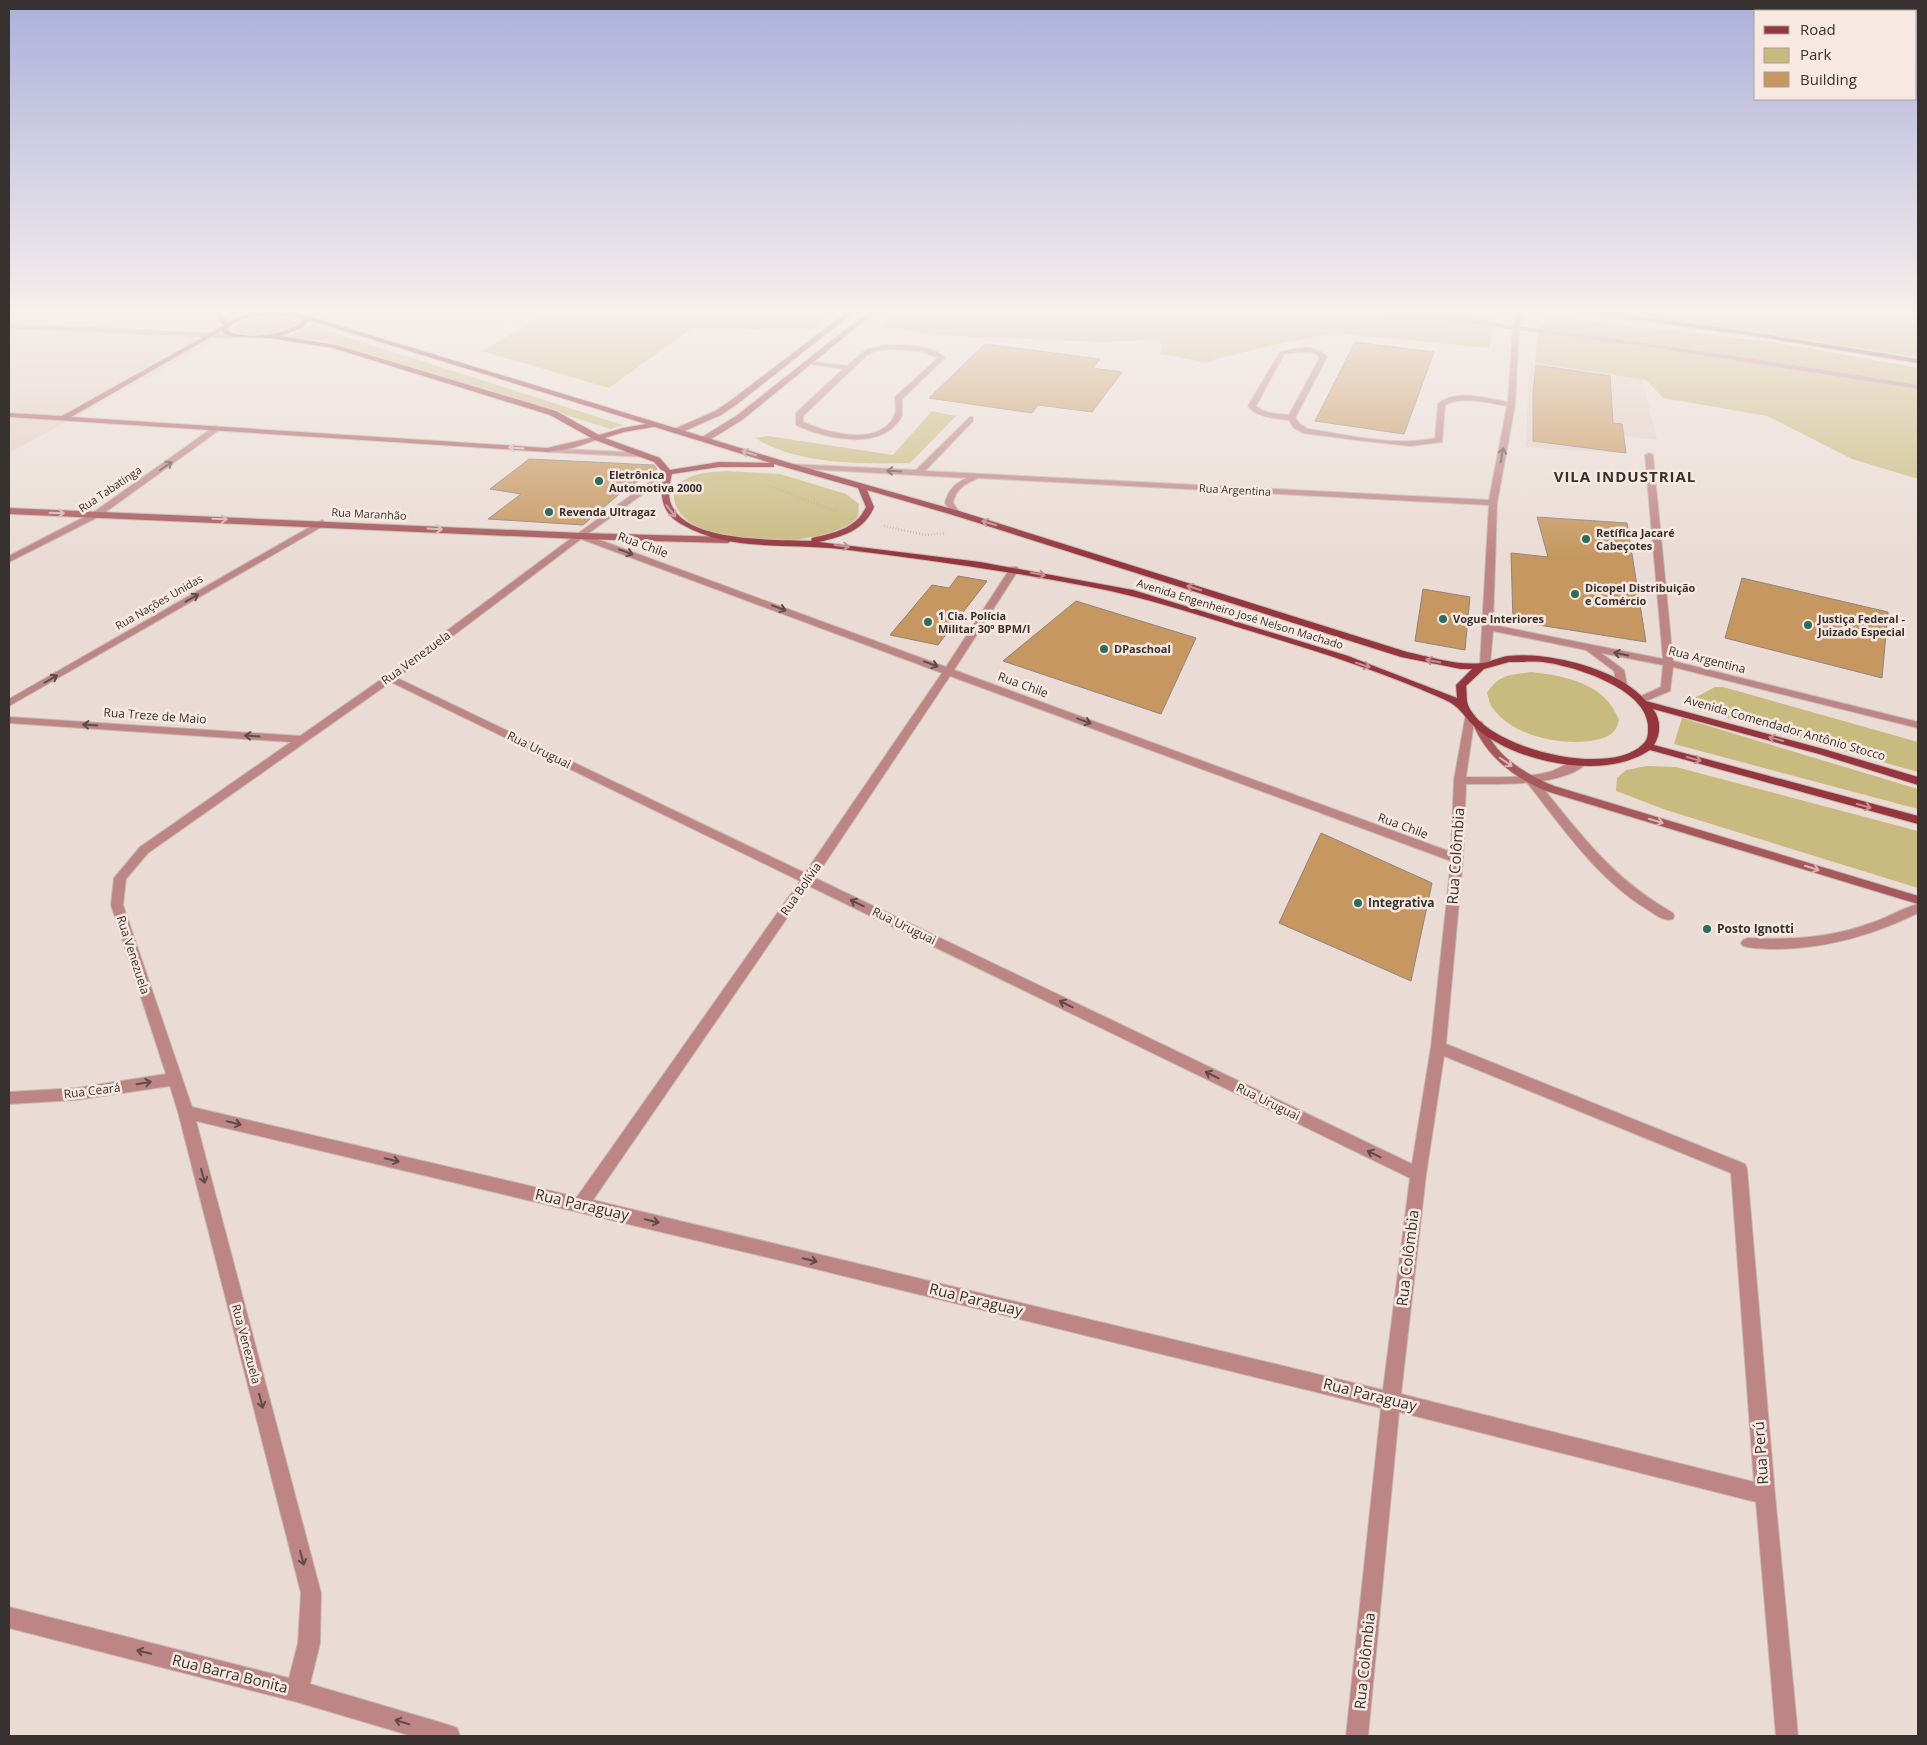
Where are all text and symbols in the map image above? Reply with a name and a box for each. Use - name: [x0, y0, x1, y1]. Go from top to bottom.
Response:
- legend: [1754, 10, 1917, 100]
- text: Road: [1800, 19, 1836, 39]
- text: Park: [1800, 44, 1831, 64]
- text: Building: [1800, 69, 1857, 89]
- one-way arrow: [508, 443, 524, 452]
- one-way arrow: [741, 448, 757, 458]
- one-way arrow: [1497, 448, 1507, 464]
- one-way arrow: [159, 460, 172, 471]
- street label: Rua Tabatinga: [75, 462, 144, 515]
- district label: VILA INDUSTRIAL: [1554, 466, 1696, 486]
- place label: Eletrônica Automotiva 2000: [609, 467, 702, 495]
- one-way arrow: [886, 467, 902, 476]
- marker: Eletrônica Automotiva 2000: [593, 475, 605, 487]
- street label: Rua Argentina: [1198, 480, 1272, 499]
- street label: Rua Maranhão: [331, 504, 407, 523]
- place label: Revenda Ultragaz: [559, 504, 656, 519]
- one-way arrow: [666, 504, 676, 518]
- marker: Revenda Ultragaz: [543, 506, 555, 518]
- one-way arrow: [49, 508, 65, 517]
- one-way arrow: [212, 515, 228, 524]
- one-way arrow: [981, 518, 997, 527]
- one-way arrow: [426, 524, 442, 533]
- place label: Retífica Jacaré Cabeçotes: [1596, 525, 1675, 553]
- street label: Rua Chile: [616, 528, 671, 562]
- marker: Retífica Jacaré Cabeçotes: [1580, 533, 1592, 545]
- one-way arrow: [834, 541, 850, 551]
- one-way arrow: [618, 548, 633, 557]
- street label: Rua Nações Unidas: [112, 570, 205, 633]
- one-way arrow: [1030, 570, 1046, 579]
- street label: Avenida Engenheiro José Nelson Machado: [1135, 575, 1346, 652]
- place label: Dicopel Distribuição e Comércio: [1585, 580, 1696, 608]
- one-way arrow: [1186, 582, 1202, 592]
- marker: Dicopel Distribuição e Comércio: [1569, 588, 1581, 600]
- one-way arrow: [184, 593, 199, 602]
- one-way arrow: [770, 604, 786, 613]
- place label: 1 Cia. Polícia Militar 30º BPM/I: [938, 608, 1030, 636]
- place label: Vogue Interiores: [1453, 611, 1545, 626]
- place label: Justiça Federal - Juizado Especial: [1817, 611, 1905, 639]
- marker: Vogue Interiores: [1437, 613, 1449, 625]
- marker: 1 Cia. Polícia Militar 30º BPM/I: [922, 616, 934, 628]
- marker: Justiça Federal - Juizado Especial: [1802, 619, 1814, 631]
- street label: Rua Venezuela: [378, 627, 454, 689]
- place label: DPaschoal: [1114, 641, 1171, 656]
- street label: Rua Argentina: [1667, 642, 1748, 677]
- marker: DPaschoal: [1098, 643, 1110, 655]
- one-way arrow: [1613, 648, 1629, 658]
- one-way arrow: [1425, 656, 1441, 666]
- one-way arrow: [923, 660, 938, 669]
- one-way arrow: [1354, 660, 1370, 670]
- street label: Rua Chile: [996, 668, 1051, 702]
- one-way arrow: [43, 673, 58, 683]
- street label: Avenida Comendador Antônio Stocco: [1683, 691, 1888, 764]
- street label: Rua Treze de Maio: [103, 703, 207, 728]
- one-way arrow: [1075, 717, 1091, 726]
- one-way arrow: [82, 721, 98, 730]
- street label: Rua Uruguai: [504, 727, 574, 772]
- one-way arrow: [244, 731, 260, 741]
- one-way arrow: [1768, 734, 1784, 744]
- one-way arrow: [1686, 755, 1702, 765]
- one-way arrow: [1499, 757, 1513, 767]
- one-way arrow: [1856, 801, 1872, 811]
- street label: Rua Colômbia: [1442, 807, 1468, 905]
- street label: Rua Chile: [1376, 809, 1431, 843]
- one-way arrow: [1648, 817, 1664, 827]
- street label: Rua Bolívia: [776, 859, 825, 919]
- one-way arrow: [1804, 864, 1820, 874]
- place label: Integrativa: [1368, 894, 1435, 911]
- one-way arrow: [849, 897, 864, 907]
- marker: Integrativa: [1352, 897, 1364, 909]
- street label: Rua Uruguai: [869, 903, 939, 948]
- street label: Rua Venezuela: [113, 913, 154, 996]
- place label: Posto Ignotti: [1717, 920, 1794, 937]
- marker: Posto Ignotti: [1701, 923, 1713, 935]
- one-way arrow: [1059, 999, 1074, 1008]
- one-way arrow: [1205, 1070, 1220, 1079]
- one-way arrow: [136, 1078, 152, 1088]
- street label: Rua Ceará: [63, 1079, 121, 1102]
- street label: Rua Uruguai: [1233, 1079, 1303, 1124]
- one-way arrow: [225, 1119, 241, 1128]
- one-way arrow: [1367, 1148, 1382, 1158]
- one-way arrow: [383, 1156, 399, 1165]
- one-way arrow: [198, 1167, 208, 1183]
- street label: Rua Paraguay: [533, 1184, 632, 1225]
- street label: Rua Colômbia: [1391, 1208, 1423, 1307]
- one-way arrow: [644, 1217, 660, 1227]
- one-way arrow: [802, 1256, 818, 1265]
- street label: Rua Paraguay: [927, 1278, 1026, 1320]
- street label: Rua Venezuela: [228, 1302, 265, 1386]
- street label: Rua Paraguay: [1321, 1373, 1420, 1415]
- one-way arrow: [257, 1392, 266, 1408]
- street label: Rua Perú: [1748, 1421, 1772, 1485]
- one-way arrow: [298, 1549, 307, 1565]
- street label: Rua Colômbia: [1349, 1612, 1379, 1710]
- one-way arrow: [137, 1647, 153, 1656]
- street label: Rua Barra Bonita: [170, 1649, 290, 1697]
- one-way arrow: [395, 1717, 411, 1727]

